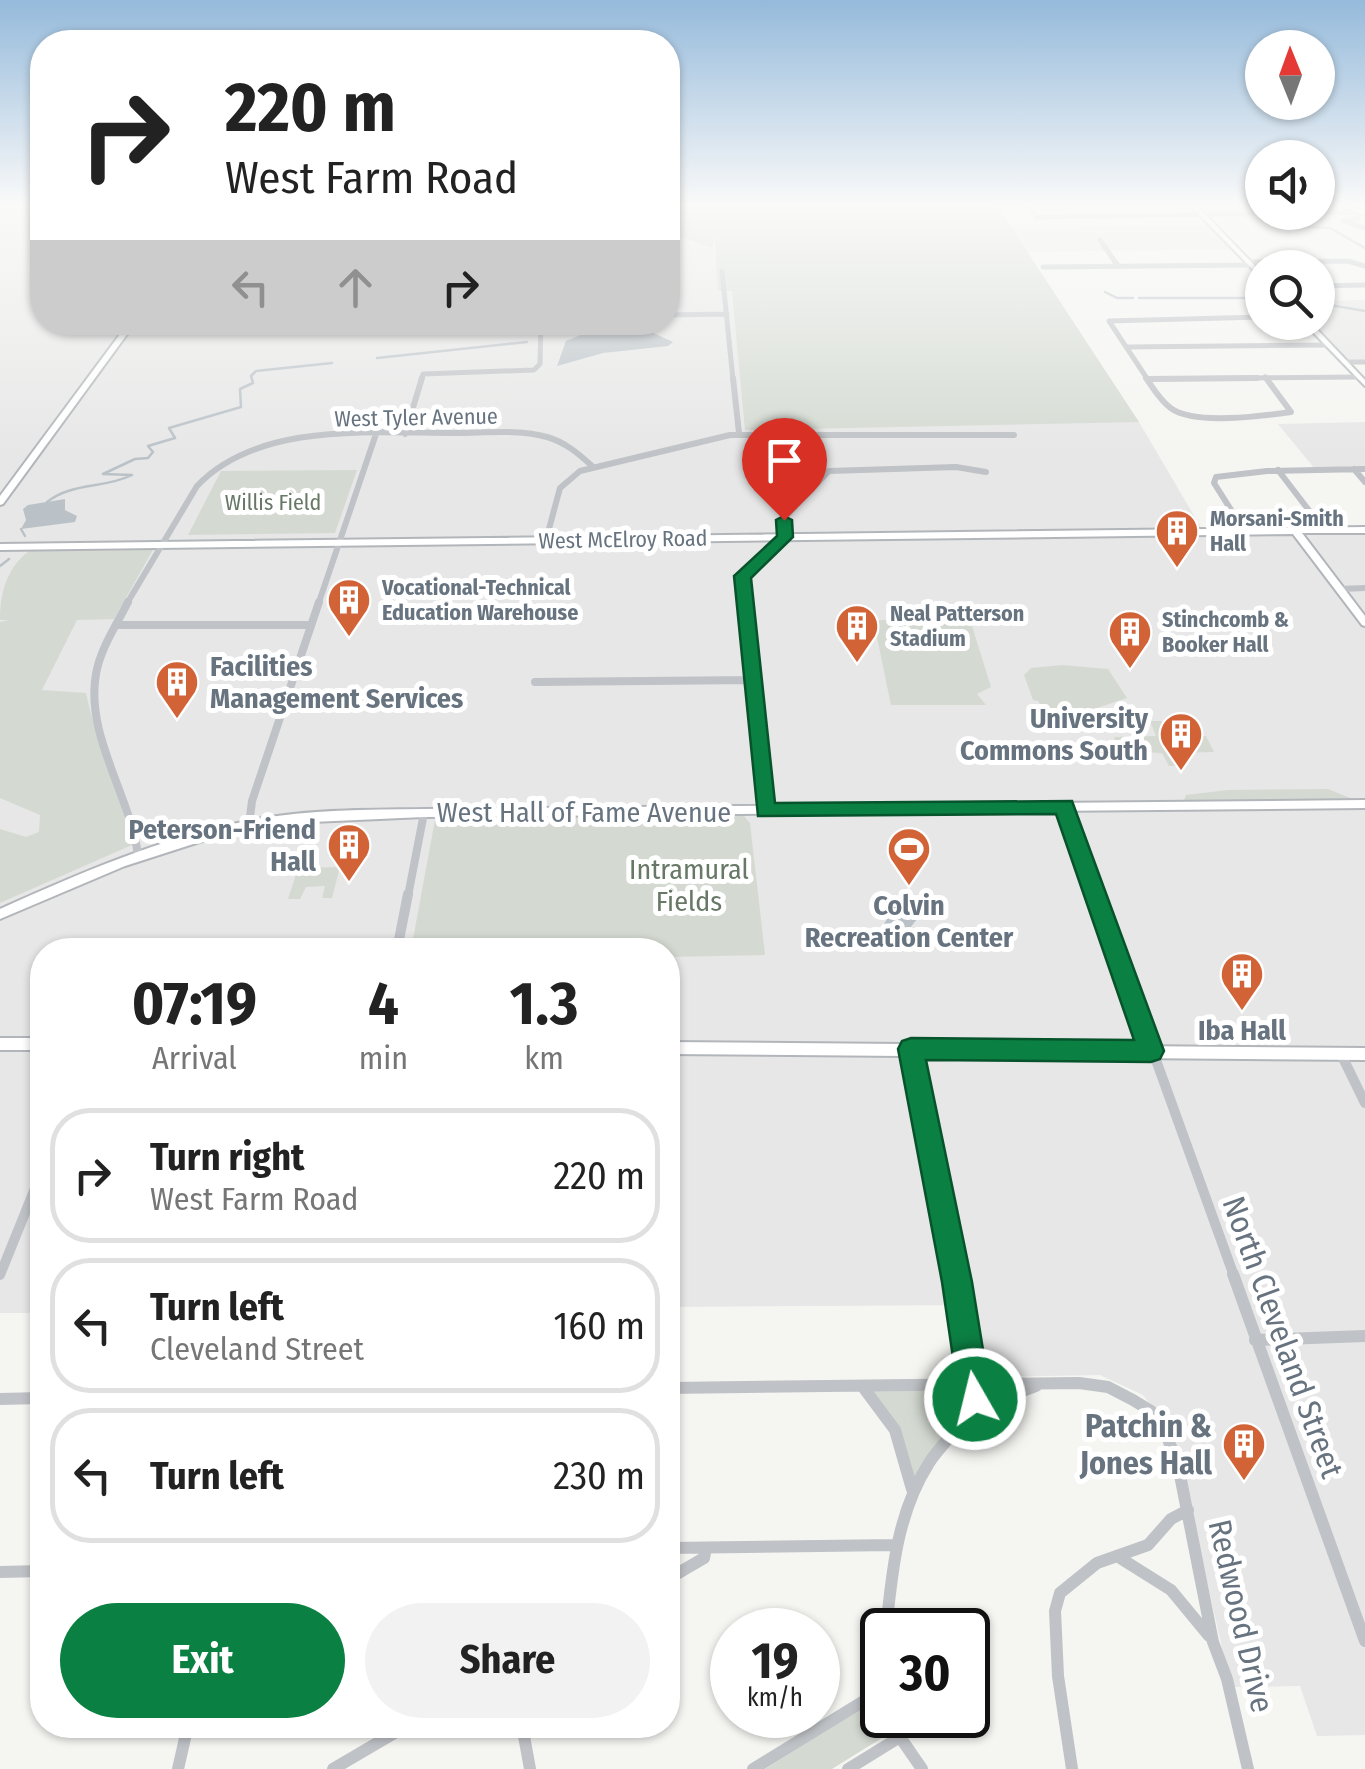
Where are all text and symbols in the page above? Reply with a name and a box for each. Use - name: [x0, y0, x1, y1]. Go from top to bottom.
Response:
- north arrow: [1245, 30, 1335, 120]
- map controls: [1245, 30, 1335, 340]
- text: 220 m: [225, 66, 396, 150]
- icon: right: [60, 70, 190, 200]
- button: sound: [1245, 140, 1335, 230]
- text: West Farm Road: [225, 151, 518, 205]
- button: search: [1245, 250, 1335, 340]
- icon: left: [223, 260, 278, 315]
- icon: ahead: [328, 260, 383, 315]
- icon: right: [433, 260, 488, 315]
- street label: West Tyler Avenue: [334, 403, 498, 432]
- pin: [742, 418, 827, 521]
- icon: arrive: [757, 433, 812, 488]
- park label: Willis Field: [225, 489, 321, 516]
- place label: Morsani-Smith Hall: [1210, 505, 1344, 557]
- building icon: Morsani-Smith Hall: [1154, 508, 1200, 569]
- street label: West McElroy Road: [538, 525, 708, 554]
- place label: Vocational-Technical Education Warehouse: [381, 574, 578, 626]
- building icon: Vocational-Technical Education Warehouse: [326, 577, 372, 638]
- place label: Neal Patterson Stadium: [890, 600, 1024, 652]
- building icon: Neal Patterson Stadium: [834, 603, 880, 664]
- place label: Stinchcomb & Booker Hall: [1162, 606, 1289, 658]
- building icon: Stinchcomb & Booker Hall: [1107, 609, 1153, 670]
- place label: Facilities Management Services: [210, 650, 463, 715]
- building icon: Facilities Management Services: [154, 659, 200, 720]
- place label: University Commons South: [960, 702, 1149, 767]
- building icon: University Commons South: [1158, 711, 1204, 772]
- street label: West Hall of Fame Avenue: [437, 796, 731, 829]
- place label: Peterson-Friend Hall: [129, 813, 316, 878]
- building icon: Peterson-Friend Hall: [326, 822, 372, 883]
- sports icon: Colvin Recreation Center: [886, 826, 932, 887]
- park label: Intramural Fields: [629, 853, 749, 918]
- place label: Colvin Recreation Center: [805, 889, 1014, 954]
- building icon: Iba Hall: [1219, 951, 1265, 1012]
- text: 07:19: [132, 968, 257, 1040]
- text: 4: [368, 968, 399, 1040]
- text: 1.3: [510, 968, 578, 1040]
- place label: Iba Hall: [1198, 1014, 1286, 1047]
- text: Arrival: [152, 1039, 237, 1077]
- text: min: [359, 1039, 408, 1077]
- text: km: [524, 1039, 564, 1077]
- text: Turn right: [150, 1134, 304, 1180]
- icon: right: [65, 1148, 120, 1203]
- text: 220 m: [554, 1153, 645, 1199]
- text: West Farm Road: [150, 1180, 359, 1218]
- street label: North Cleveland Street: [1214, 1191, 1352, 1483]
- text: Turn left: [150, 1284, 284, 1330]
- icon: left: [65, 1298, 120, 1353]
- text: 160 m: [553, 1303, 645, 1349]
- text: Cleveland Street: [150, 1330, 364, 1368]
- position arrow: [923, 1347, 1027, 1451]
- place label: Patchin & Jones Hall: [1079, 1407, 1212, 1482]
- building icon: Patchin & Jones Hall: [1221, 1421, 1267, 1482]
- icon: left: [65, 1448, 120, 1503]
- text: Turn left: [150, 1453, 284, 1499]
- text: 230 m: [553, 1453, 645, 1499]
- street label: Redwood Drive: [1200, 1516, 1282, 1716]
- button: Exit: [60, 1603, 345, 1718]
- button: Share: [365, 1603, 650, 1718]
- speed limit sign: 30: [860, 1608, 990, 1738]
- text: 19: [751, 1631, 798, 1691]
- text: km/h: [747, 1683, 803, 1713]

